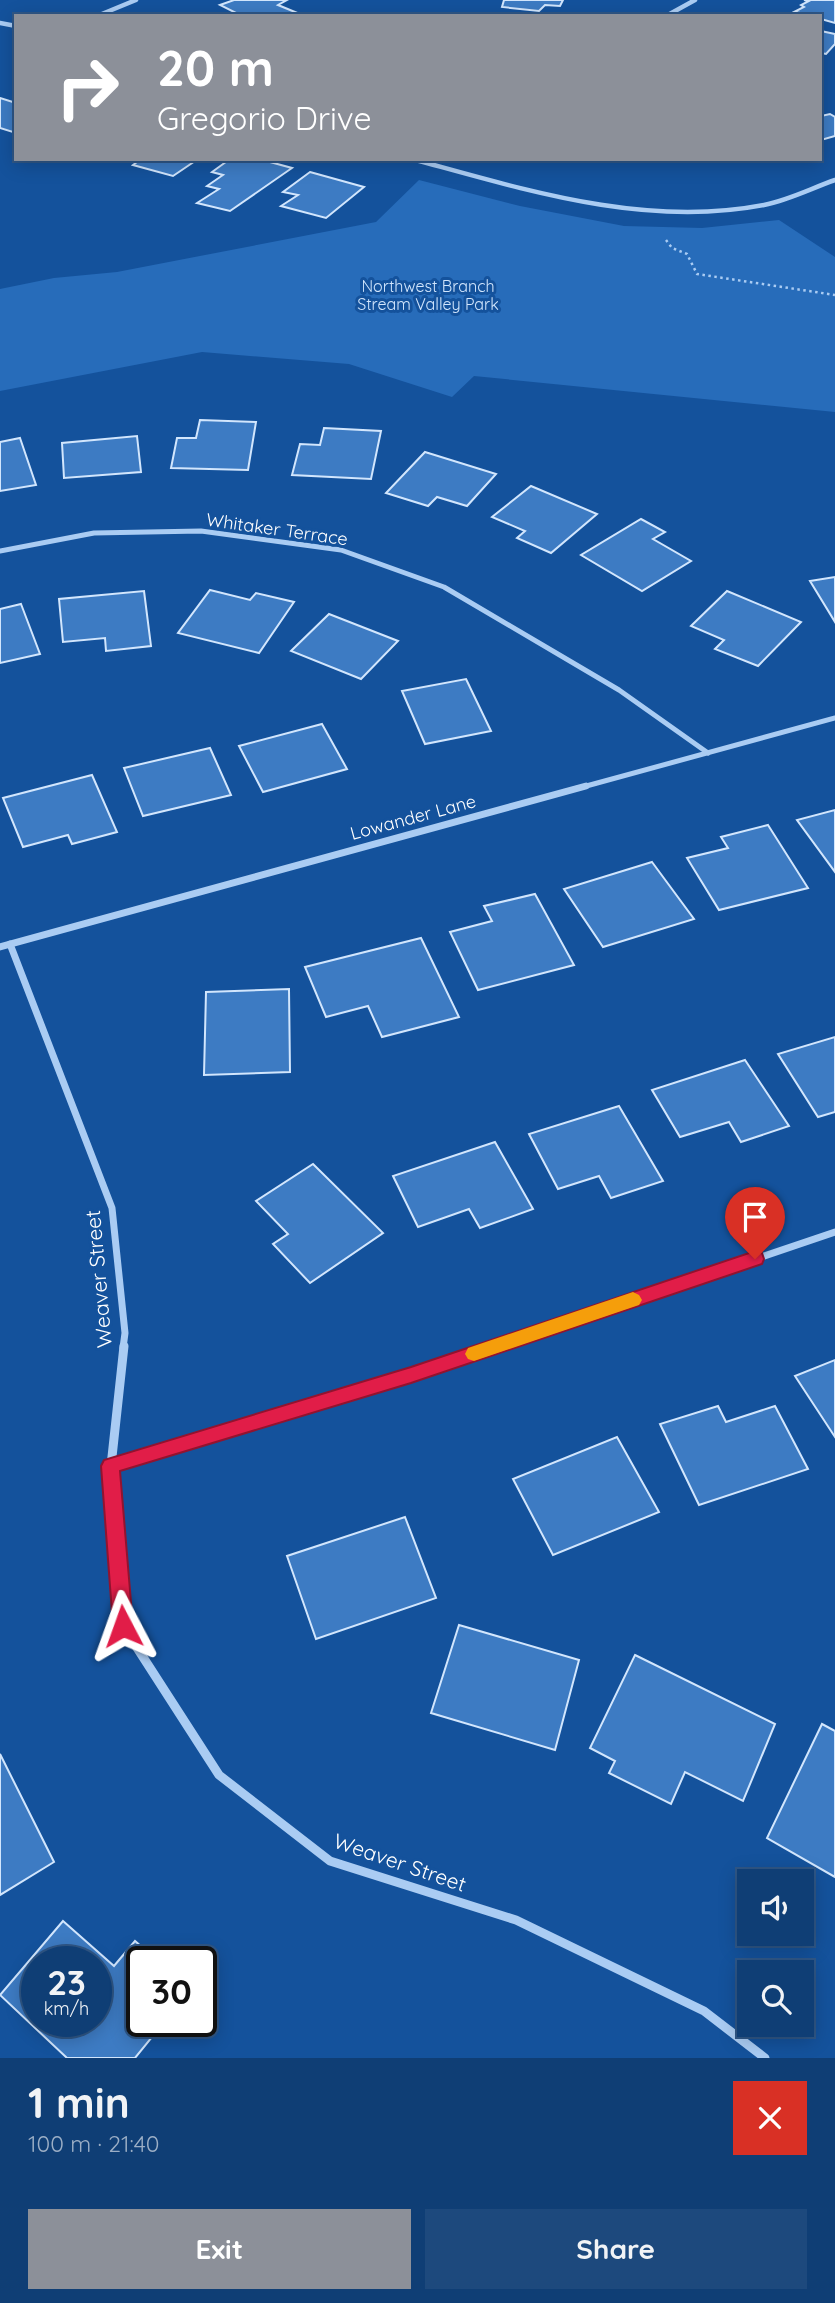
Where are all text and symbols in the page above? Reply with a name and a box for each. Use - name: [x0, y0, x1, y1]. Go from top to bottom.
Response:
- text: 20 m: [157, 37, 274, 98]
- icon: right: [42, 42, 133, 133]
- text: Gregorio Drive: [157, 98, 372, 138]
- park label: Northwest Branch Stream Valley Park: [357, 276, 499, 314]
- street label: Whitaker Terrace: [205, 508, 349, 550]
- street label: Lowander Lane: [348, 789, 478, 845]
- pin: [725, 1187, 785, 1259]
- icon: arrive: [736, 1198, 774, 1236]
- street label: Weaver Street: [79, 1209, 117, 1349]
- position arrow: [86, 1589, 160, 1663]
- street label: Weaver Street: [330, 1827, 470, 1897]
- map controls: [737, 1869, 814, 2037]
- button: sound: [737, 1869, 814, 1946]
- speed limit sign: 30: [126, 1946, 217, 2037]
- text: 23: [47, 1960, 86, 2004]
- button: search: [737, 1960, 814, 2037]
- text: km/h: [44, 1997, 89, 2020]
- text: 1 min: [28, 2076, 130, 2129]
- button: close: [733, 2081, 807, 2155]
- text: 100 m · 21:40: [28, 2129, 160, 2158]
- button: Exit: [28, 2209, 411, 2289]
- button: Share: [425, 2209, 807, 2289]

